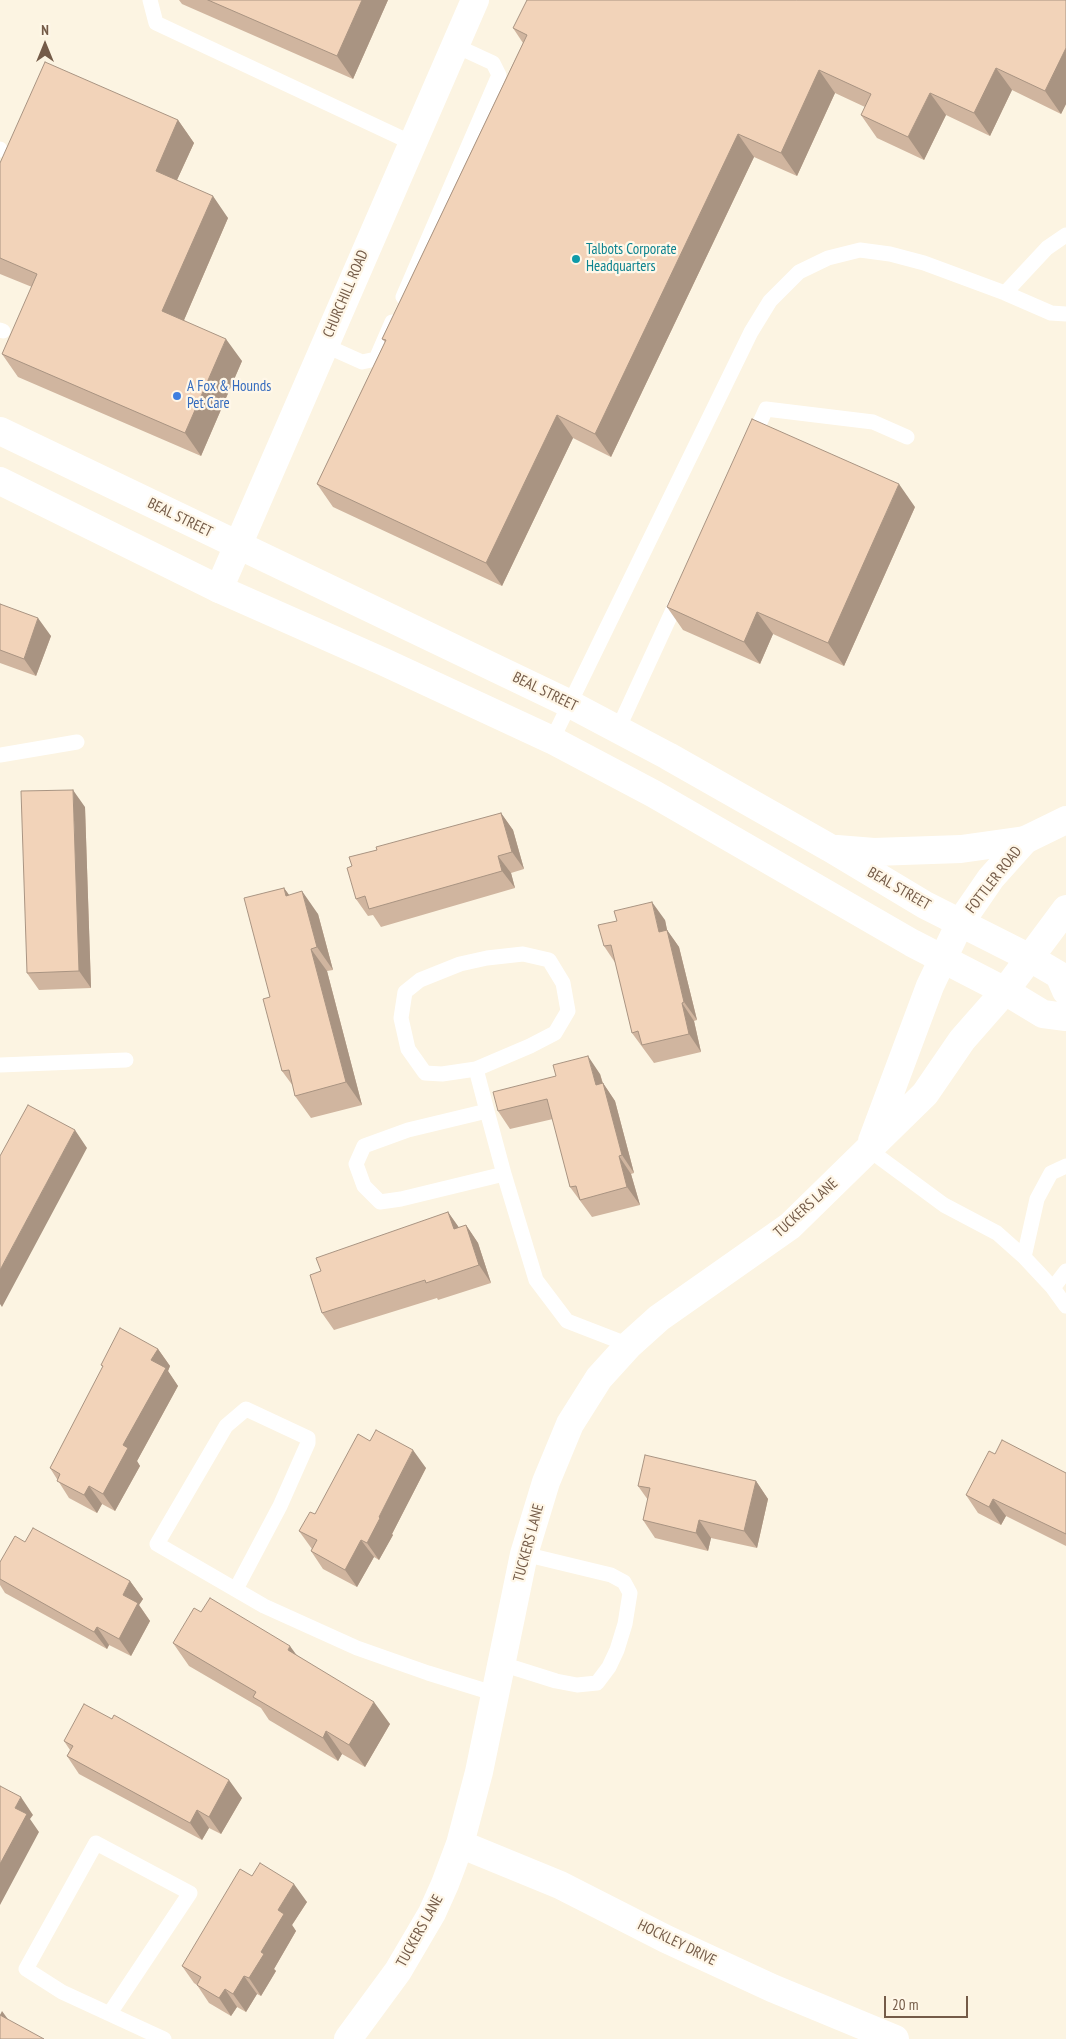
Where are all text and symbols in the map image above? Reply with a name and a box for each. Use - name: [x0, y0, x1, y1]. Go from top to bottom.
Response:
- north arrow: [20, 20, 70, 70]
- text: N: [41, 21, 49, 39]
- place label: Talbots Corporate Headquarters: [586, 241, 677, 276]
- street label: CHURCHILL ROAD: [320, 248, 372, 340]
- marker: Talbots Corporate Headquarters: [570, 253, 582, 265]
- place label: A Fox & Hounds Pet Care: [187, 378, 271, 413]
- marker: A Fox & Hounds Pet Care: [171, 390, 183, 402]
- street label: BEAL STREET: [145, 495, 215, 541]
- street label: BEAL STREET: [510, 669, 580, 715]
- street label: FOTTLER ROAD: [962, 843, 1026, 917]
- street label: BEAL STREET: [864, 864, 934, 914]
- street label: TUCKERS LANE: [770, 1175, 842, 1241]
- street label: TUCKERS LANE: [510, 1502, 548, 1584]
- street label: TUCKERS LANE: [393, 1892, 447, 1970]
- street label: HOCKLEY DRIVE: [635, 1916, 719, 1970]
- scale bar: [886, 1986, 970, 2018]
- text: 20 m: [892, 1995, 918, 2014]

